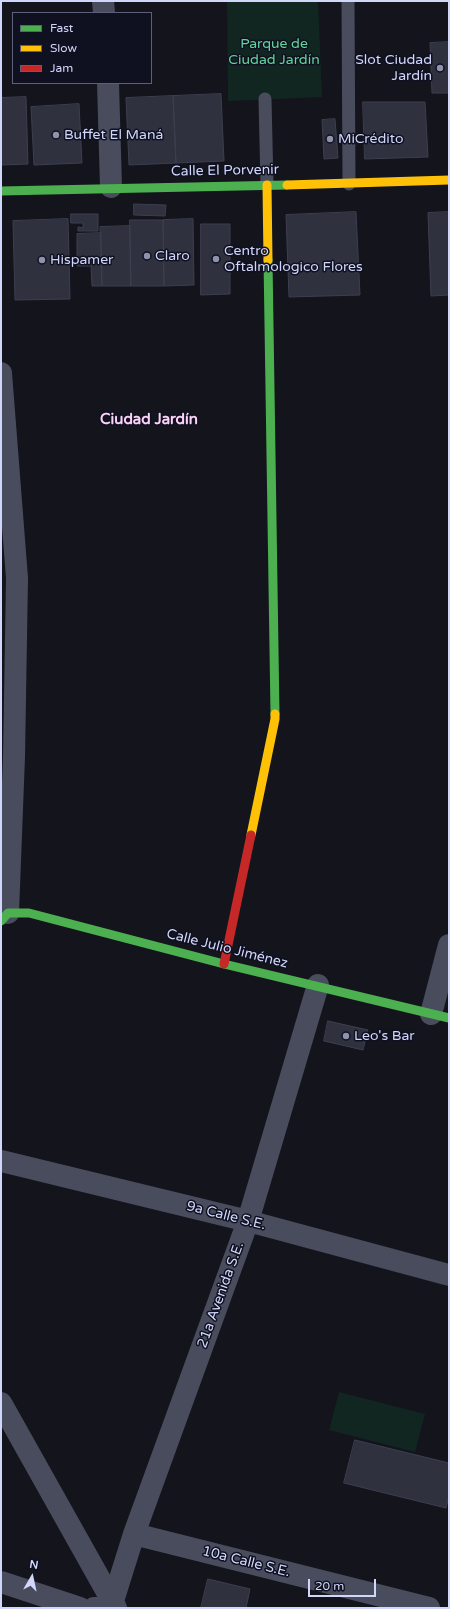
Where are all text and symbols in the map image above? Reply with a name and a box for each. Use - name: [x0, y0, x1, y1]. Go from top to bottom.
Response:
- legend: [12, 12, 152, 84]
- text: Fast: [50, 21, 73, 35]
- park label: Parque de Ciudad Jardín: [228, 36, 320, 68]
- text: Slow: [50, 41, 77, 55]
- place label: Slot Ciudad Jardín: [355, 52, 432, 84]
- text: Jam: [50, 61, 73, 75]
- marker: Slot Ciudad Jardín: [435, 63, 445, 73]
- place label: Buffet El Maná: [64, 127, 163, 143]
- marker: Buffet El Maná: [51, 130, 61, 140]
- place label: MiCrédito: [338, 131, 404, 147]
- marker: MiCrédito: [325, 134, 335, 144]
- street label: Calle El Porvenir: [171, 162, 279, 180]
- place label: Centro Oftalmologico Flores: [224, 243, 363, 276]
- place label: Claro: [155, 248, 190, 264]
- marker: Claro: [142, 251, 152, 261]
- place label: Hispamer: [50, 252, 113, 268]
- marker: Centro Oftalmologico Flores: [211, 254, 221, 264]
- marker: Hispamer: [37, 255, 47, 265]
- district label: Ciudad Jardín: [100, 411, 198, 429]
- street label: Calle Julio Jiménez: [165, 926, 289, 972]
- place label: Leo's Bar: [354, 1028, 415, 1044]
- marker: Leo's Bar: [341, 1031, 351, 1041]
- street label: 9a Calle S.E.: [185, 1198, 267, 1234]
- street label: 21a Avenida S.E.: [194, 1240, 248, 1350]
- street label: 10a Calle S.E.: [200, 1543, 292, 1581]
- north arrow: [12, 1557, 52, 1597]
- text: N: [29, 1558, 39, 1572]
- scale bar: [310, 1571, 378, 1597]
- text: 20 m: [315, 1579, 344, 1593]

